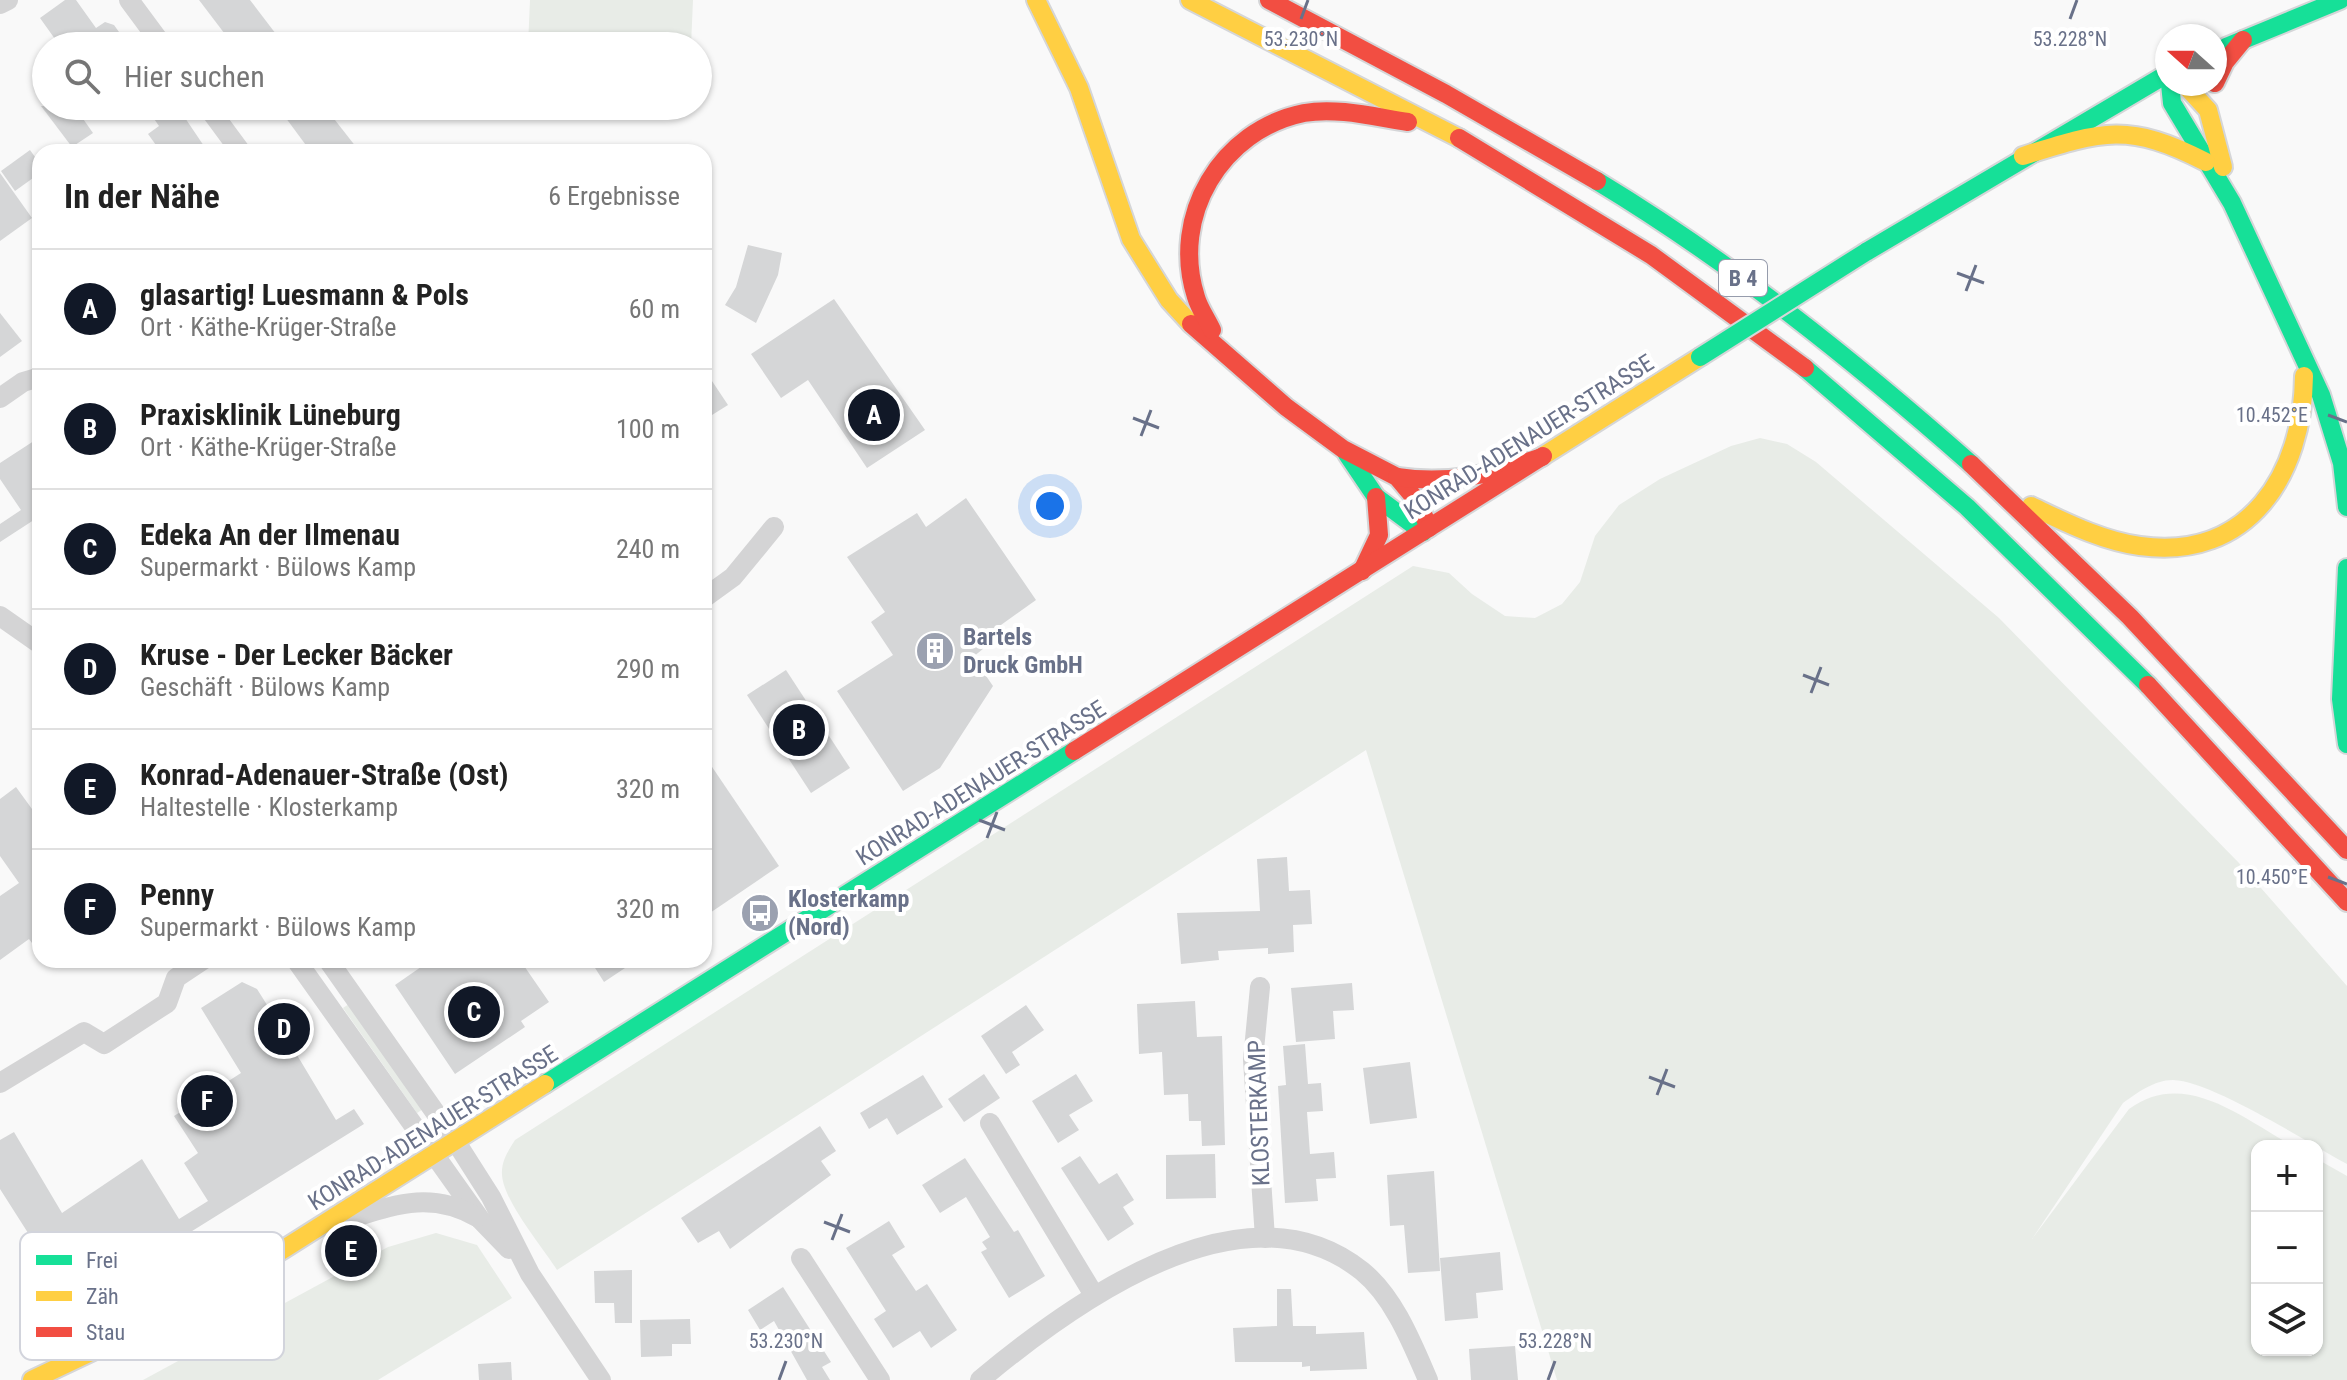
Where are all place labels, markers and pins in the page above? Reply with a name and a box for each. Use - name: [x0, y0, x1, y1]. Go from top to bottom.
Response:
- pin: A: [848, 385, 900, 445]
- place label: Bartels Druck GmbH: [963, 623, 1083, 679]
- building icon: Bartels Druck GmbH: [914, 630, 956, 672]
- pin: B: [773, 700, 825, 760]
- place label: Klosterkamp (Nord): [788, 885, 910, 941]
- bus stop icon: Klosterkamp (Nord): [739, 892, 781, 934]
- pin: C: [448, 982, 500, 1042]
- pin: D: [258, 999, 310, 1059]
- pin: F: [181, 1071, 233, 1131]
- pin: E: [325, 1221, 377, 1281]

